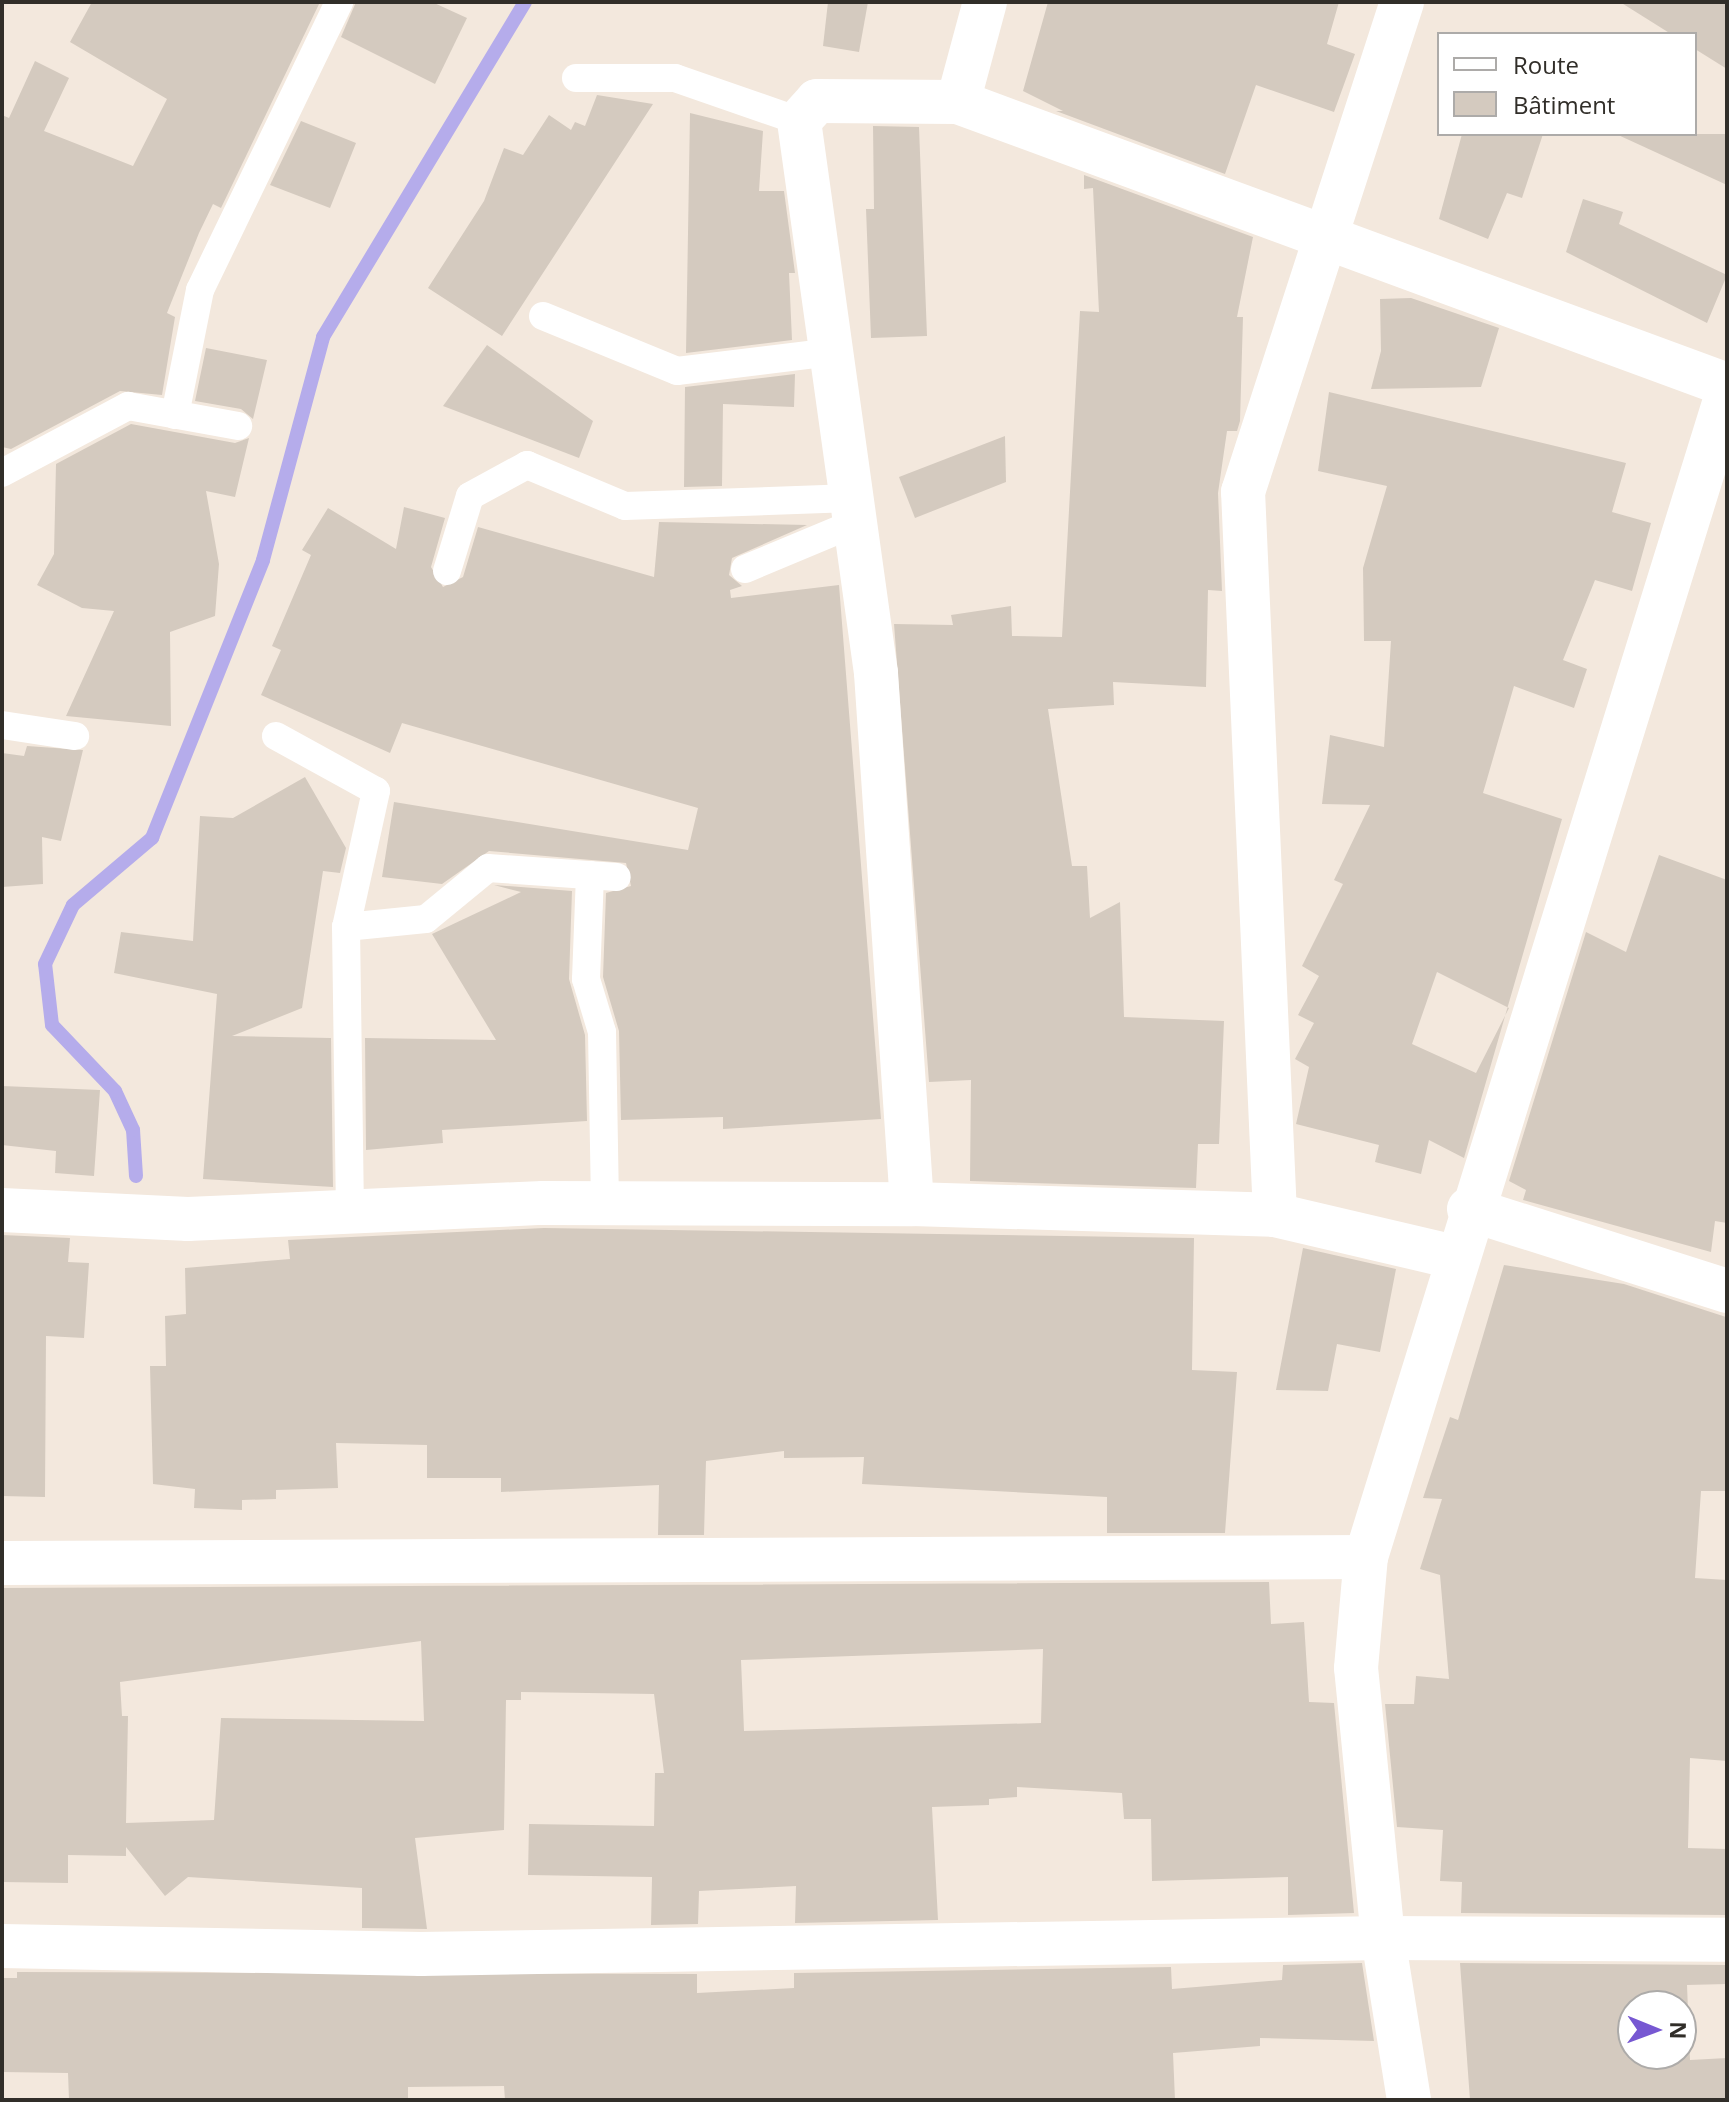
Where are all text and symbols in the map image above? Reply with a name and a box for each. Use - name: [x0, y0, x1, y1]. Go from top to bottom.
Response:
- legend: [1437, 32, 1697, 136]
- text: Route: [1513, 48, 1579, 81]
- text: Bâtiment: [1513, 88, 1615, 121]
- north arrow: [1617, 1990, 1697, 2070]
- text: N: [1664, 2021, 1694, 2040]

